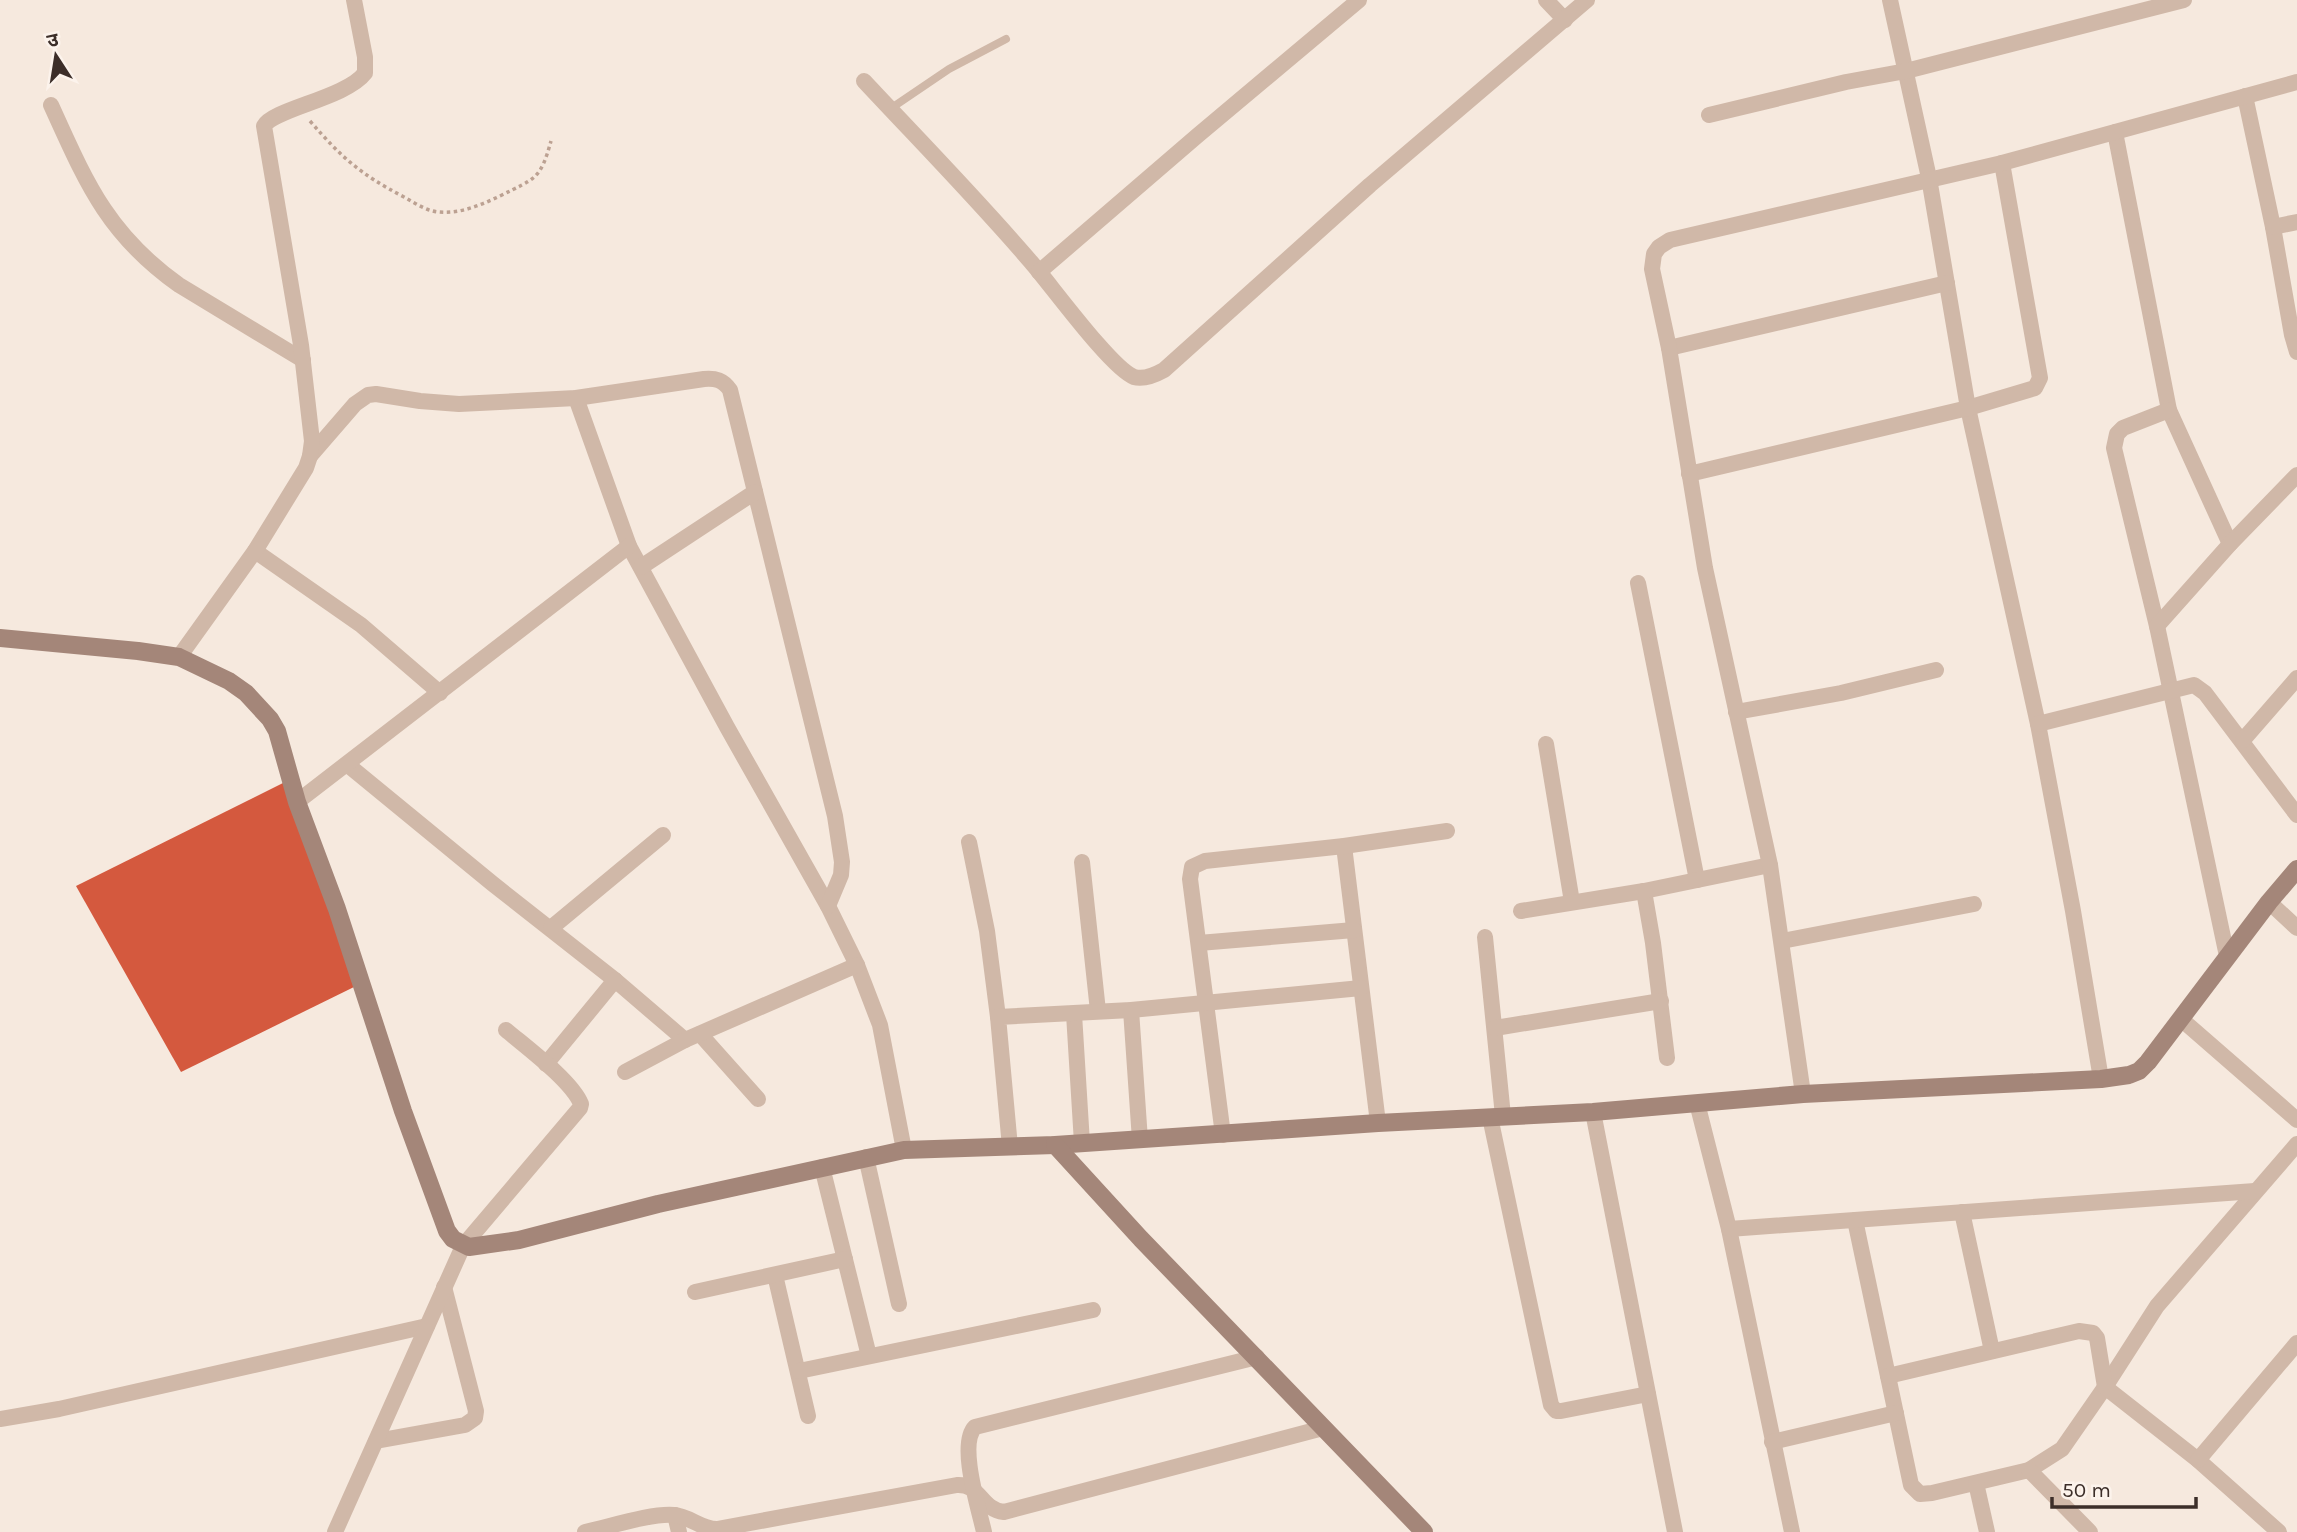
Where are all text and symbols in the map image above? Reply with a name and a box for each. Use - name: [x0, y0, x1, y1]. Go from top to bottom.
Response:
- north arrow: [21, 21, 91, 91]
- text: उ: [45, 28, 61, 52]
- scale bar: [2052, 1466, 2196, 1510]
- text: 50 m: [2062, 1478, 2111, 1502]

